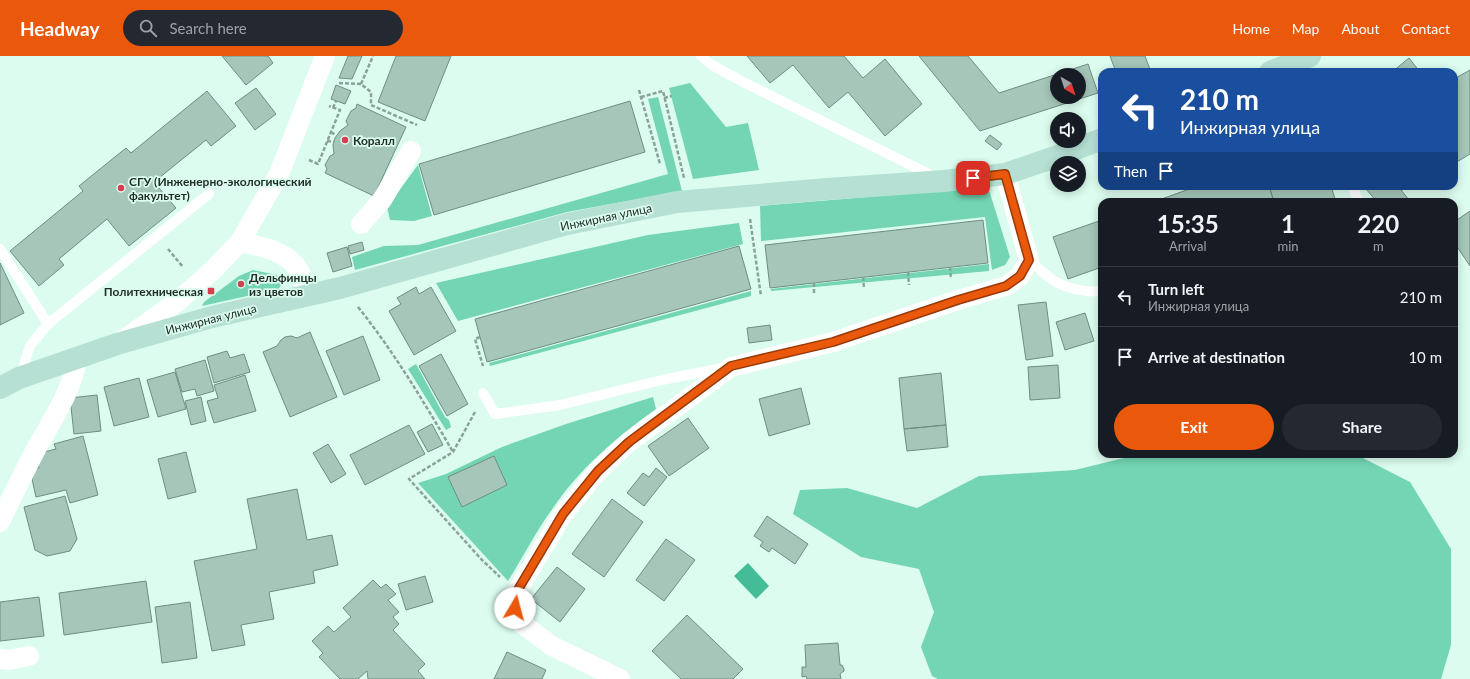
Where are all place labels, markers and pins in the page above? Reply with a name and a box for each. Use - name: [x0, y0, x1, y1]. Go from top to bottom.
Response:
- place label: Коралл: [353, 133, 395, 148]
- marker: Коралл: [340, 135, 350, 145]
- pin: [956, 161, 990, 195]
- place label: СГУ (Инженерно-экологический факультет): [129, 174, 312, 203]
- marker: СГУ (Инженерно-экологический факультет): [116, 183, 126, 193]
- place label: Дельфинцы из цветов: [249, 270, 317, 299]
- marker: Дельфинцы из цветов: [236, 279, 246, 289]
- place label: Политехническая: [104, 284, 203, 299]
- marker: Политехническая: [206, 286, 216, 296]

